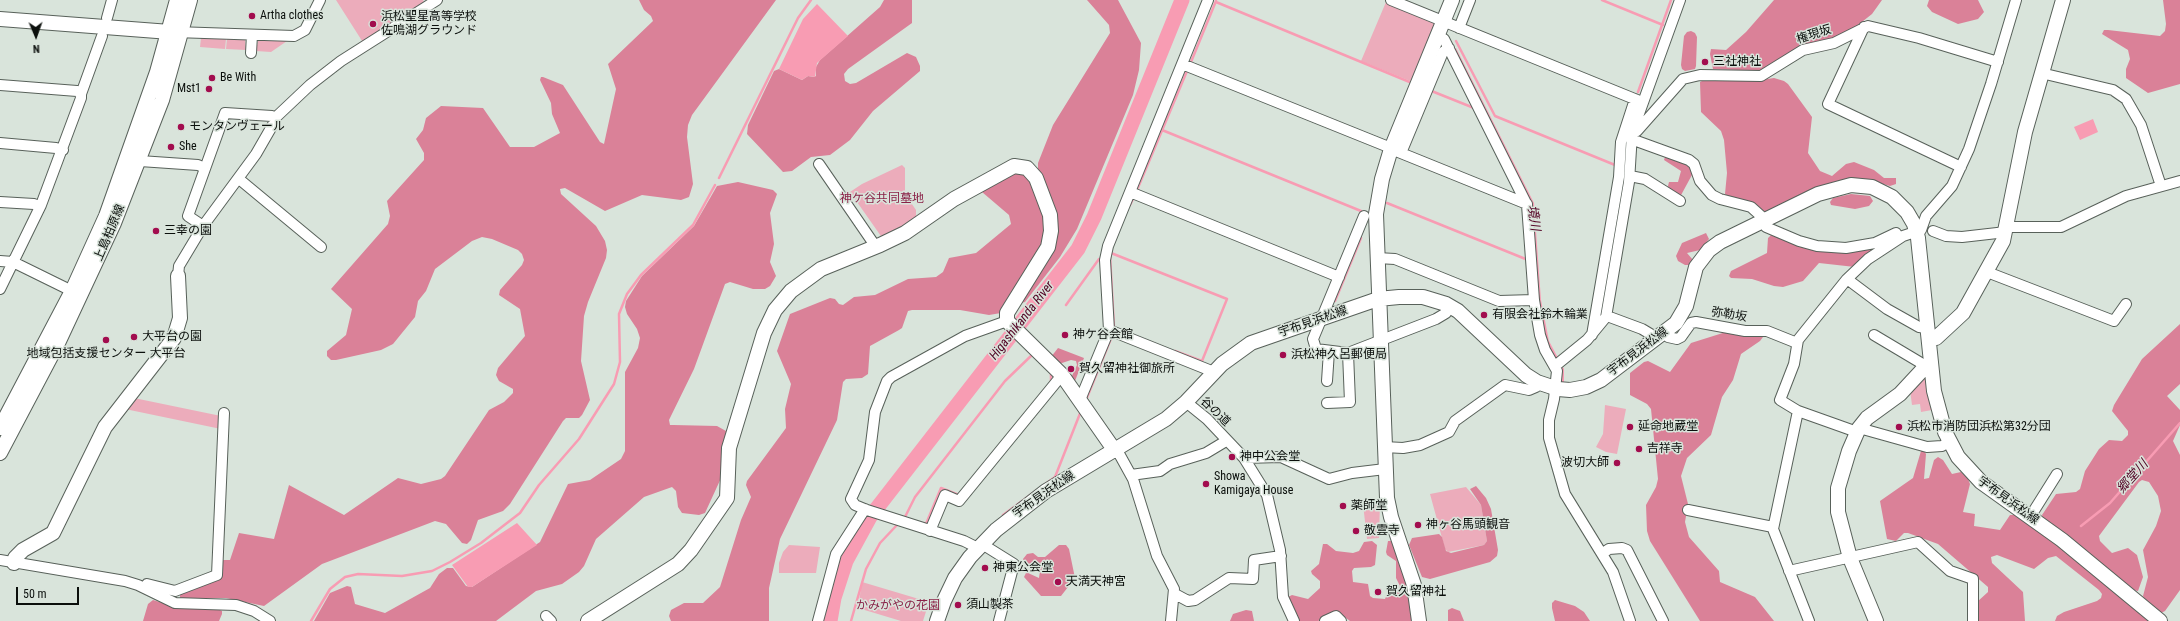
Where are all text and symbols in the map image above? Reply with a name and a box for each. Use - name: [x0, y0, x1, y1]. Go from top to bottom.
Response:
- place label: Artha clothes: [260, 9, 323, 23]
- place label: 浜松聖星高等学校 佐鳴湖グラウンド: [381, 10, 477, 38]
- marker: Artha clothes: [247, 11, 257, 21]
- north arrow: [16, 16, 56, 56]
- marker: 浜松聖星高等学校 佐鳴湖グラウンド: [368, 19, 378, 29]
- street label: 権現坂: [1795, 23, 1833, 47]
- text: N: [33, 42, 40, 55]
- place label: 三社神社: [1713, 55, 1761, 69]
- marker: 三社神社: [1700, 57, 1710, 67]
- place label: Be With: [220, 71, 256, 85]
- marker: Be With: [207, 73, 217, 83]
- place label: Mst1: [177, 82, 201, 96]
- marker: Mst1: [204, 84, 214, 94]
- place label: モンタンヴェール: [189, 120, 285, 134]
- marker: モンタンヴェール: [176, 122, 186, 132]
- place label: She: [179, 140, 197, 154]
- marker: She: [166, 142, 176, 152]
- park label: 神ケ谷共同墓地: [840, 192, 924, 206]
- street label: 上島柏原線: [92, 203, 128, 263]
- water label: 境川: [1523, 204, 1543, 232]
- place label: 三幸の園: [164, 224, 212, 238]
- marker: 三幸の園: [151, 226, 161, 236]
- water label: Higashikanda River: [986, 279, 1058, 363]
- street label: 宇布見浜松線: [1277, 303, 1349, 341]
- street label: 弥勒坂: [1710, 305, 1748, 325]
- place label: 有限会社鈴木輪業: [1492, 308, 1588, 322]
- marker: 有限会社鈴木輪業: [1479, 310, 1489, 320]
- street label: 宇布見浜松線: [1605, 325, 1671, 379]
- place label: 神ケ谷会館: [1073, 328, 1133, 342]
- place label: 大平台の園: [142, 330, 202, 344]
- marker: 神ケ谷会館: [1060, 330, 1070, 340]
- marker: 大平台の園: [129, 332, 139, 342]
- marker: 地域包括支援センター 大平台: [101, 335, 111, 345]
- place label: 地域包括支援センター 大平台: [27, 347, 185, 361]
- place label: 浜松神久呂郵便局: [1291, 348, 1387, 362]
- marker: 浜松神久呂郵便局: [1278, 350, 1288, 360]
- place label: 賀久留神社御旅所: [1079, 362, 1175, 376]
- marker: 賀久留神社御旅所: [1066, 364, 1076, 374]
- street label: 谷の道: [1197, 394, 1233, 430]
- place label: 延命地蔵堂: [1638, 420, 1698, 434]
- place label: 浜松市消防団浜松第32分団: [1907, 420, 2051, 434]
- marker: 延命地蔵堂: [1625, 422, 1635, 432]
- marker: 浜松市消防団浜松第32分団: [1894, 422, 1904, 432]
- place label: 吉祥寺: [1647, 442, 1683, 456]
- marker: 吉祥寺: [1634, 444, 1644, 454]
- place label: 神中公会堂: [1240, 450, 1300, 464]
- marker: 神中公会堂: [1227, 452, 1237, 462]
- place label: 波切大師: [1561, 456, 1609, 470]
- water label: 郷堂川: [2114, 457, 2152, 497]
- marker: 波切大師: [1612, 458, 1622, 468]
- street label: 宇布見浜松線: [1010, 468, 1078, 522]
- place label: Showa Kamigaya House: [1214, 470, 1293, 498]
- street label: 宇布見浜松線: [1975, 474, 2041, 528]
- marker: Showa Kamigaya House: [1201, 479, 1211, 489]
- place label: 薬師堂: [1351, 499, 1387, 513]
- marker: 薬師堂: [1338, 501, 1348, 511]
- place label: 神ヶ谷馬頭観音: [1426, 518, 1510, 532]
- marker: 神ヶ谷馬頭観音: [1413, 520, 1423, 530]
- place label: 敬雲寺: [1364, 524, 1400, 538]
- marker: 敬雲寺: [1351, 526, 1361, 536]
- place label: 神東公会堂: [993, 561, 1053, 575]
- marker: 神東公会堂: [980, 563, 990, 573]
- place label: 天満天神宮: [1066, 575, 1126, 589]
- marker: 天満天神宮: [1053, 577, 1063, 587]
- scale bar: [18, 579, 81, 605]
- place label: 賀久留神社: [1386, 585, 1446, 599]
- text: 50 m: [23, 587, 47, 601]
- marker: 賀久留神社: [1373, 587, 1383, 597]
- place label: 須山製茶: [966, 598, 1014, 612]
- park label: かみがやの花園: [856, 599, 940, 613]
- marker: 須山製茶: [953, 600, 963, 610]

